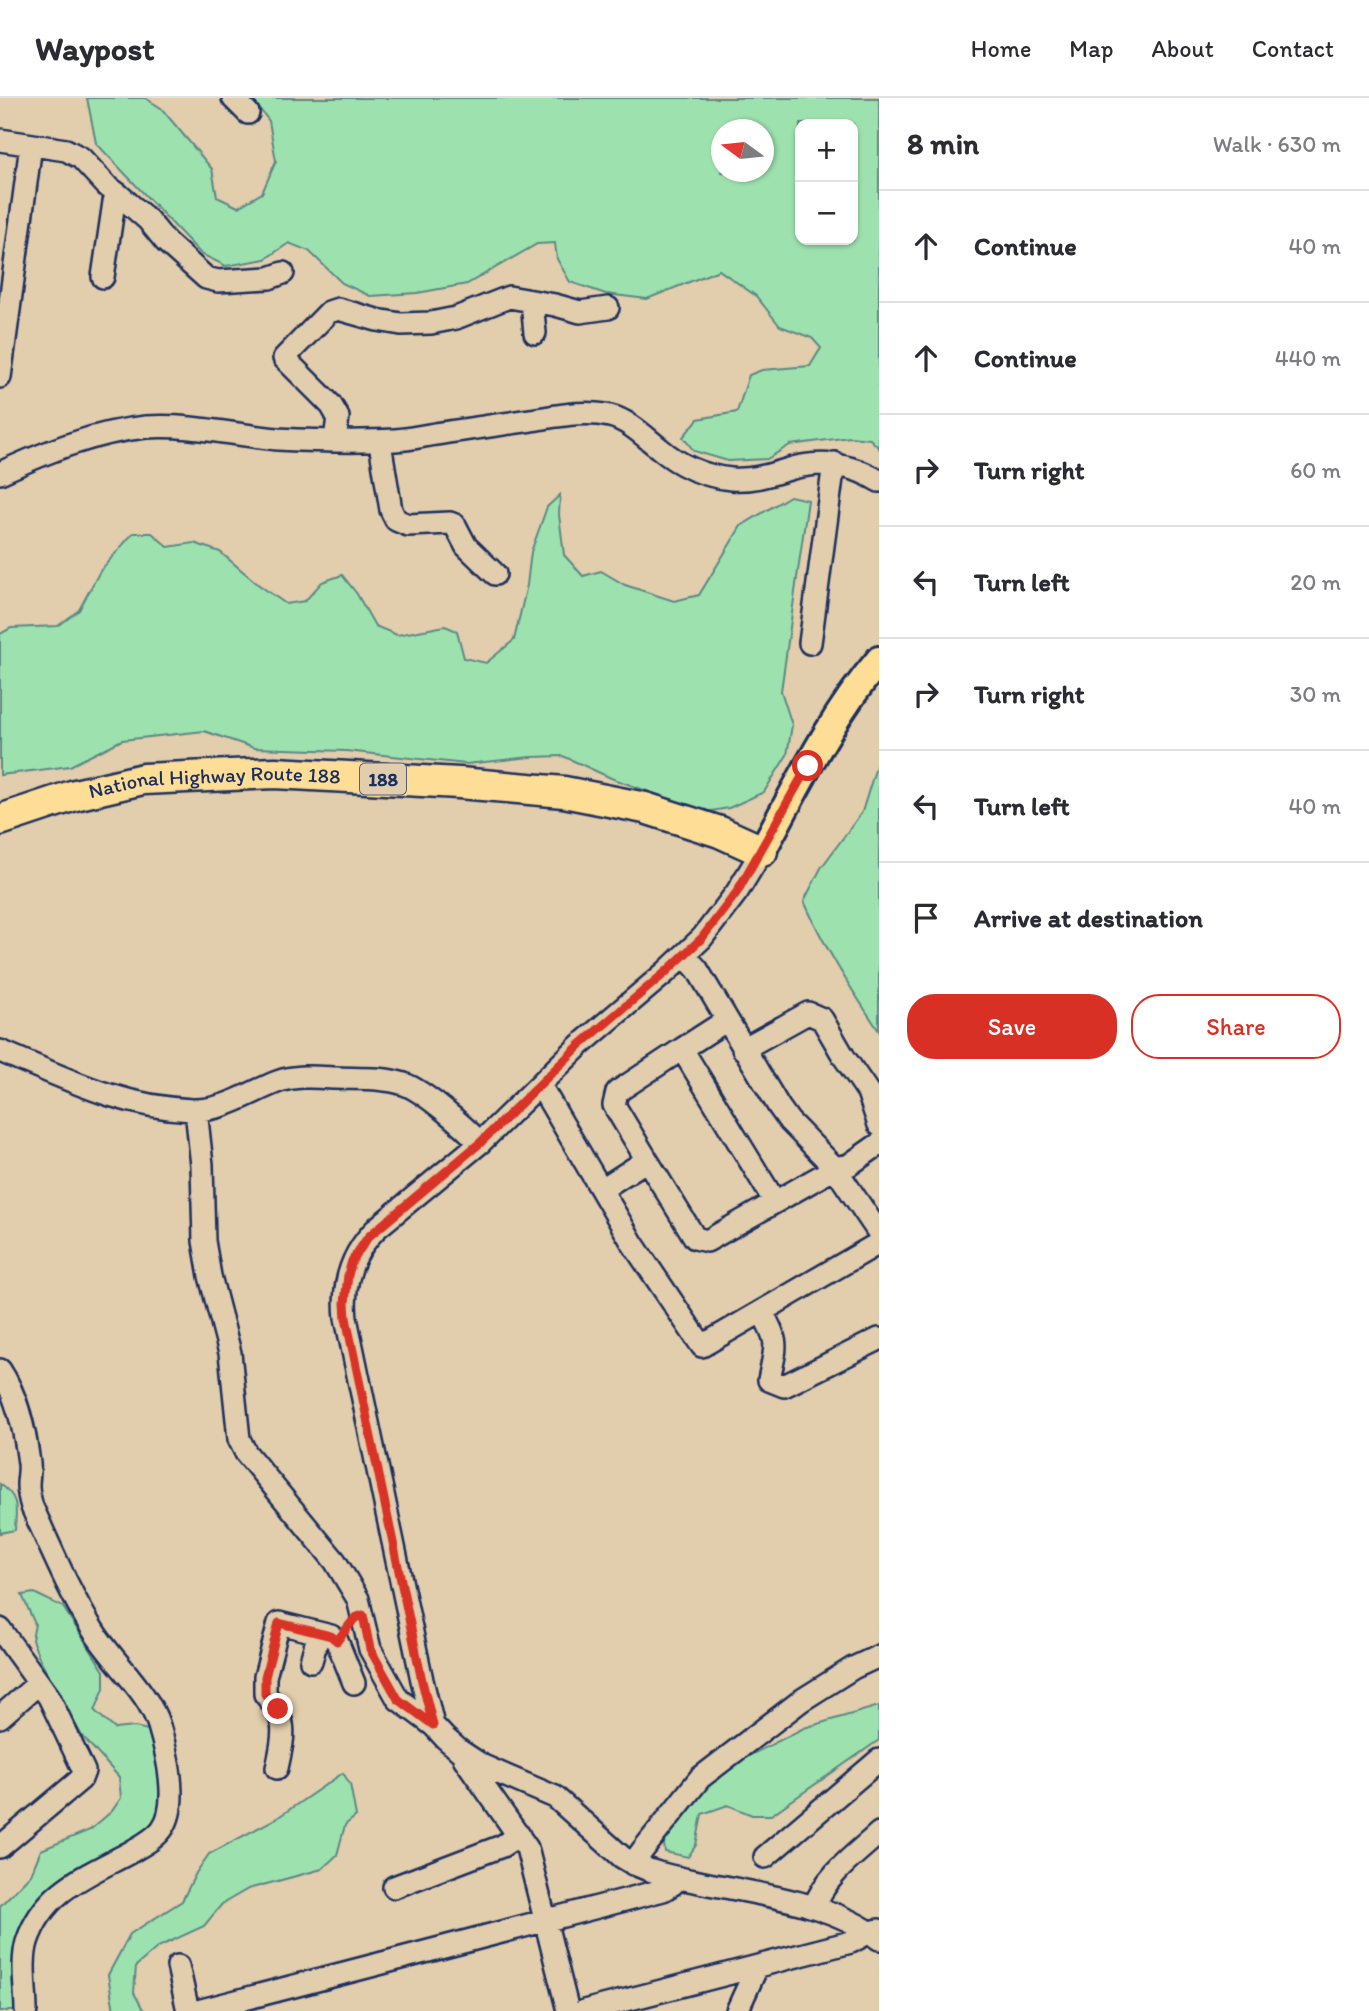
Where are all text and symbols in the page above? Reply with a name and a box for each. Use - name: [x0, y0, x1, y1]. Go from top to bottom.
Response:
- text: Waypost: [35, 29, 155, 68]
- text: Home: [971, 34, 1031, 63]
- text: Map: [1069, 34, 1113, 63]
- text: About: [1151, 34, 1214, 63]
- text: Contact: [1252, 34, 1334, 63]
- north arrow: [711, 119, 774, 182]
- map controls: [795, 119, 858, 245]
- button: +: [795, 119, 858, 182]
- text: 8 min: [907, 125, 979, 162]
- text: Walk · 630 m: [1213, 130, 1341, 158]
- button: −: [795, 182, 858, 245]
- icon: ahead: [907, 227, 945, 265]
- text: Continue: [974, 230, 1077, 262]
- text: 40 m: [1288, 232, 1341, 260]
- icon: ahead: [907, 339, 945, 377]
- text: Continue: [974, 342, 1077, 374]
- text: 440 m: [1275, 344, 1341, 372]
- icon: right: [907, 451, 945, 489]
- text: Turn right: [974, 454, 1085, 486]
- text: 60 m: [1290, 456, 1341, 484]
- icon: left: [907, 563, 945, 601]
- text: Turn left: [974, 566, 1070, 598]
- text: 20 m: [1290, 568, 1341, 596]
- icon: right: [907, 675, 945, 713]
- text: Turn right: [974, 678, 1085, 710]
- text: 30 m: [1290, 680, 1341, 708]
- route start: [792, 750, 823, 781]
- street label: National Highway Route 188: [86, 760, 341, 803]
- road number: 188: [360, 764, 406, 794]
- icon: left: [907, 787, 945, 825]
- text: Turn left: [974, 790, 1070, 822]
- text: 40 m: [1288, 792, 1341, 820]
- icon: arrive: [907, 899, 945, 937]
- text: Arrive at destination: [974, 902, 1203, 934]
- button: Save: [907, 994, 1117, 1059]
- button: Share: [1131, 994, 1341, 1059]
- route end: [262, 1693, 293, 1724]

